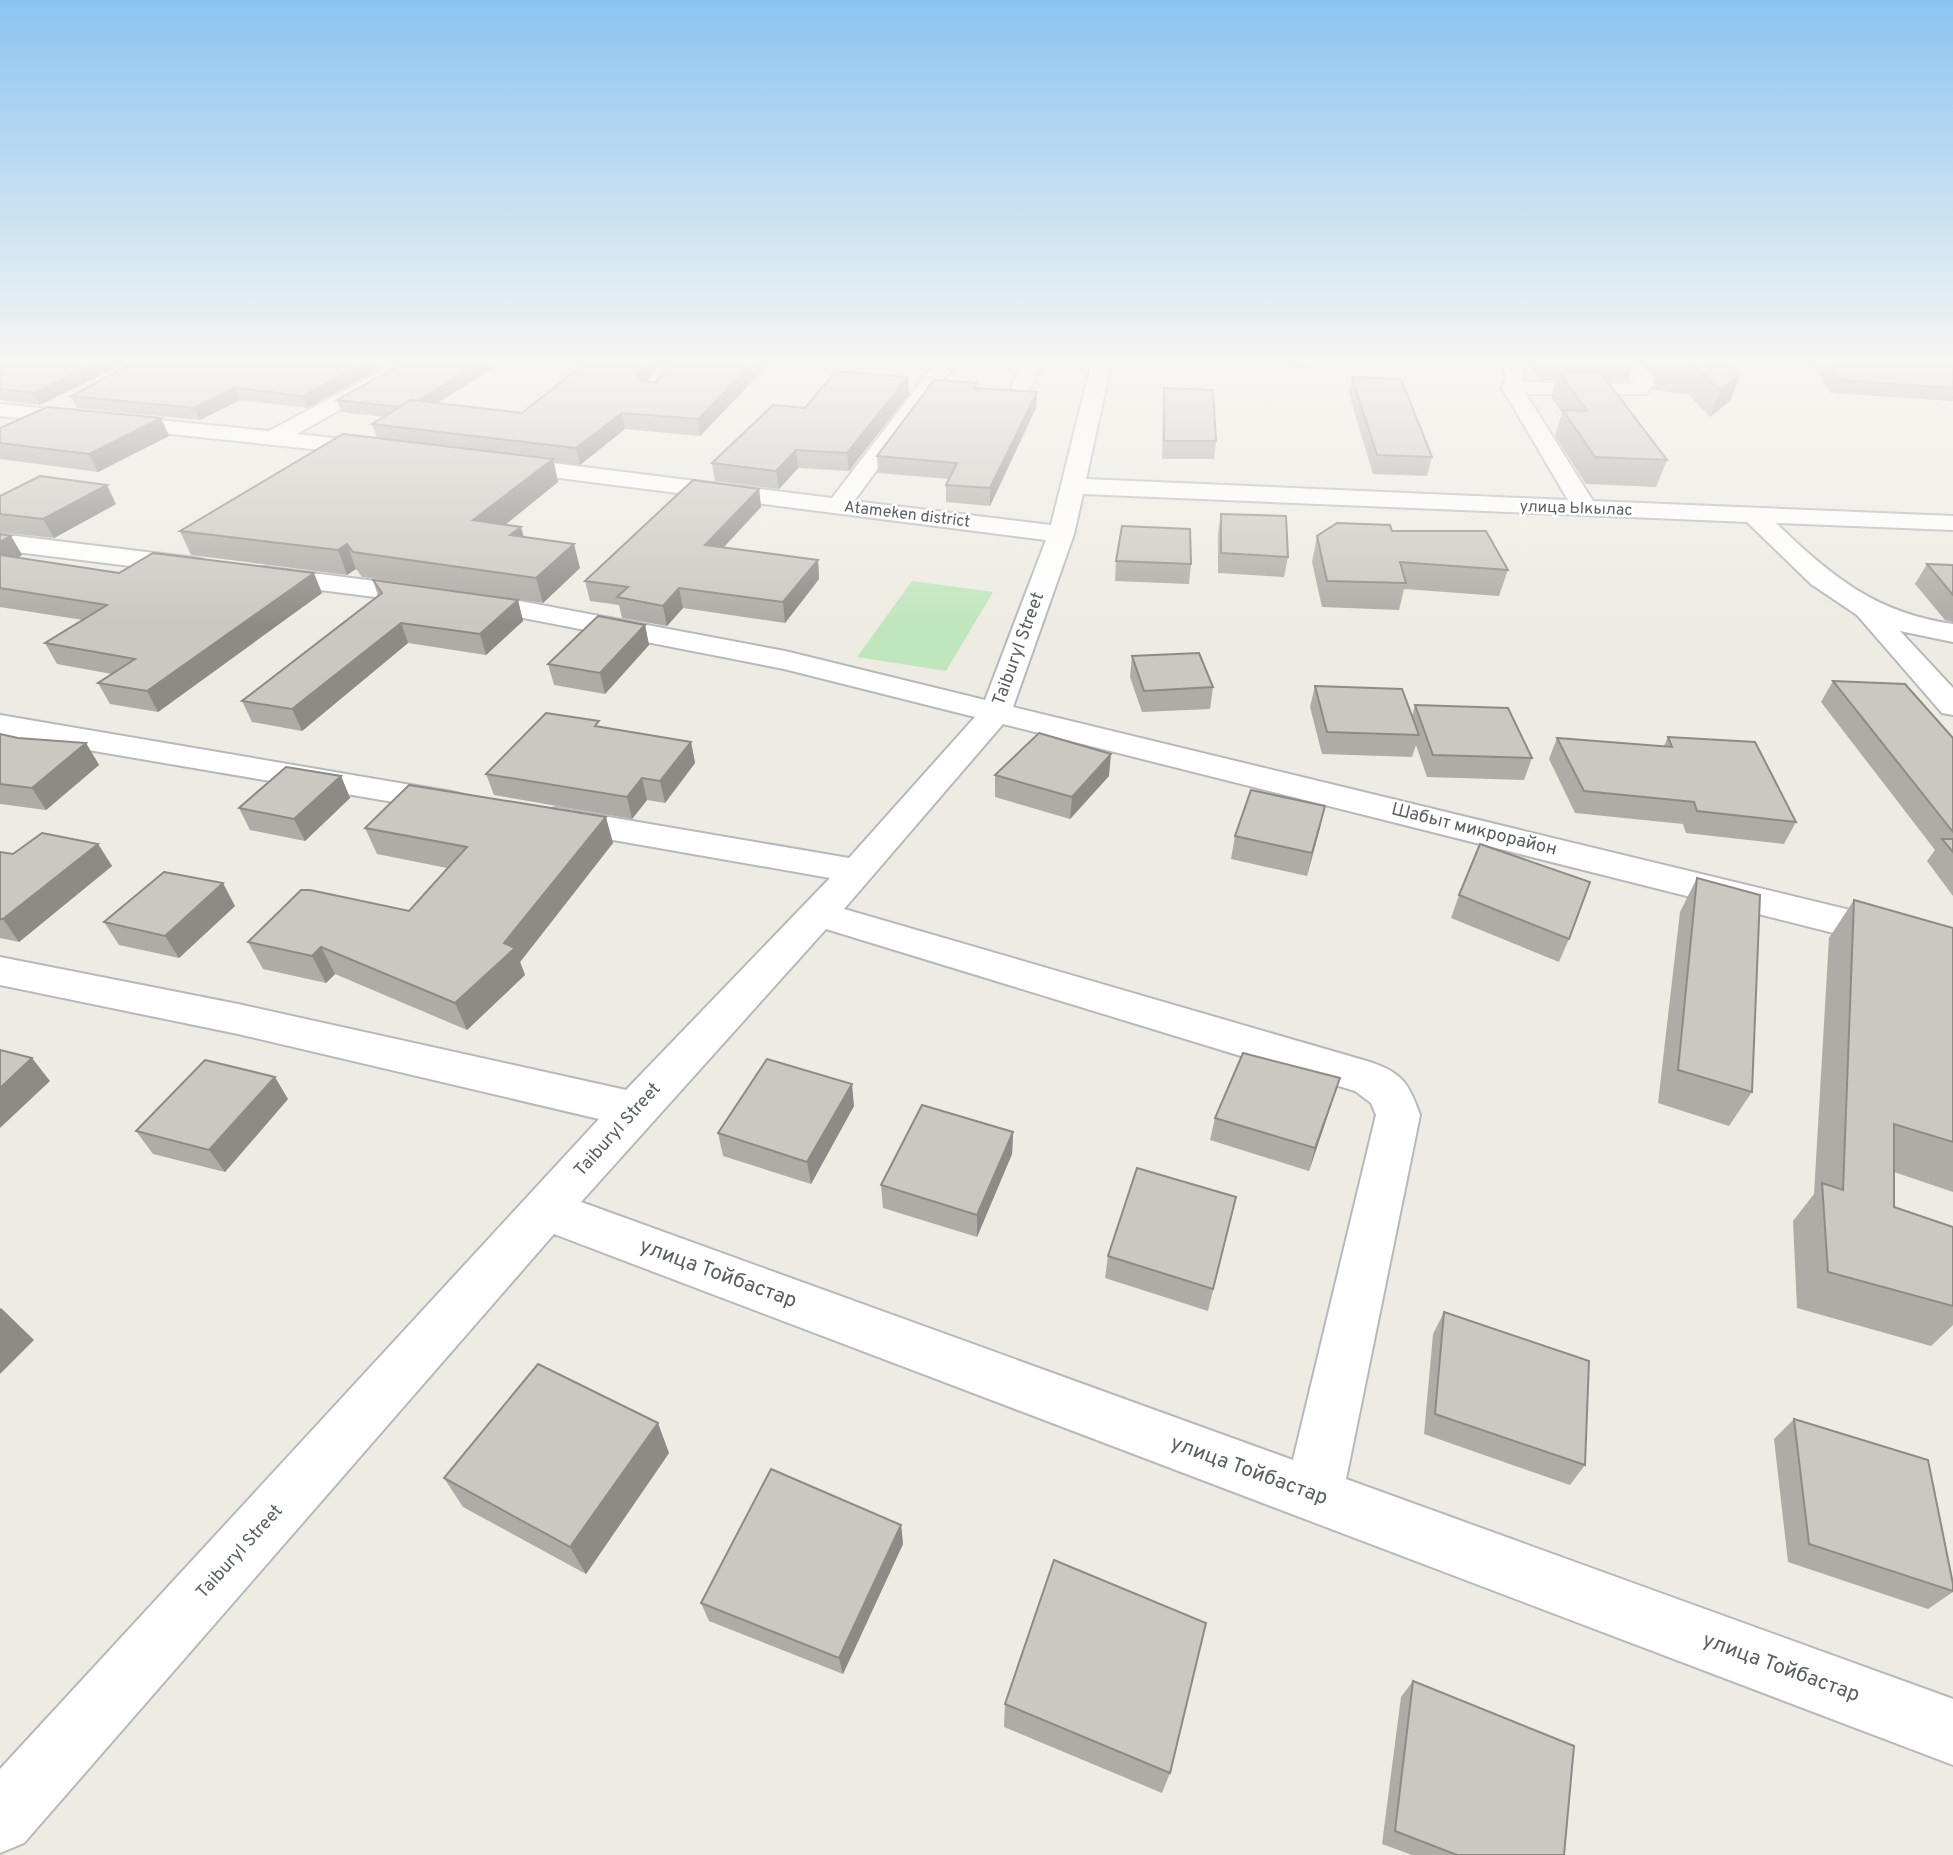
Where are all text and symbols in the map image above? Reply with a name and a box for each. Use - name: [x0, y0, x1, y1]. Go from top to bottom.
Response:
- street label: Atameken district: [843, 497, 971, 533]
- street label: улица Ыкылас: [1519, 497, 1633, 521]
- street label: Taiburyl Street: [988, 589, 1050, 709]
- street label: Шабыт микрорайон: [1389, 798, 1559, 862]
- street label: Taiburyl Street: [570, 1078, 666, 1182]
- street label: улица Тойбастар: [636, 1233, 800, 1315]
- street label: улица Тойбастар: [1167, 1430, 1331, 1512]
- street label: Taiburyl Street: [192, 1500, 288, 1604]
- street label: улица Тойбастар: [1699, 1627, 1863, 1709]

